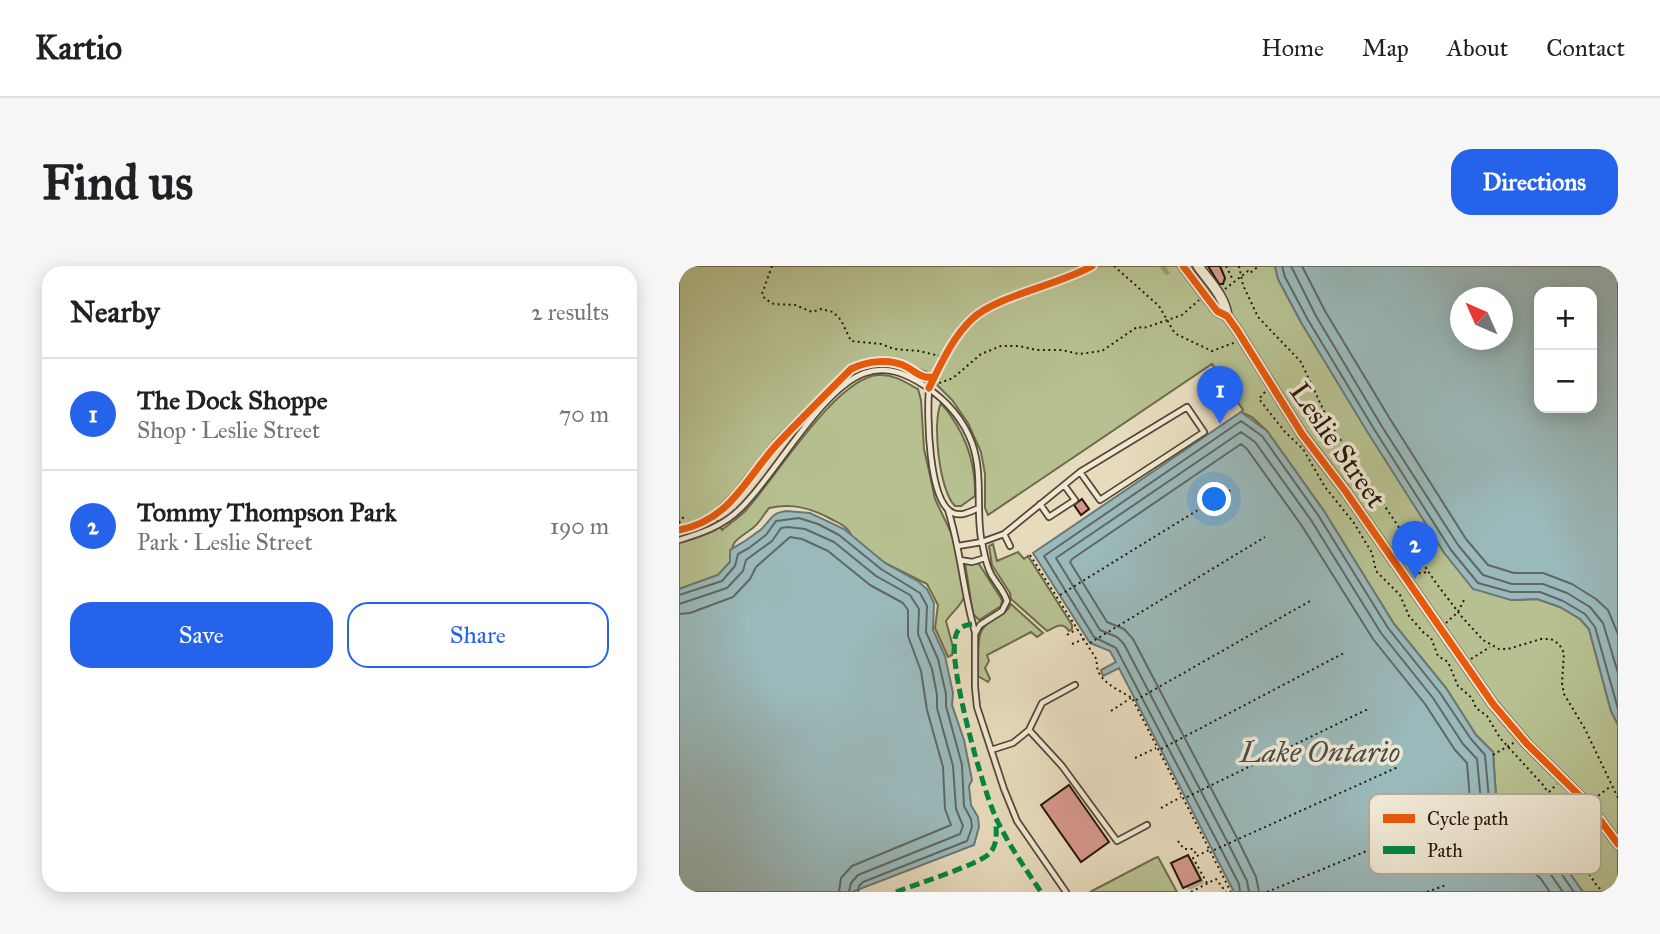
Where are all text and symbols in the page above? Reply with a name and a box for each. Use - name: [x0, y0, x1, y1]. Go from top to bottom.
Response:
- text: Kartio: [35, 28, 122, 68]
- text: Home: [1261, 33, 1324, 63]
- text: Map: [1362, 33, 1409, 63]
- text: About: [1447, 33, 1508, 63]
- text: Contact: [1546, 33, 1625, 63]
- button: Directions: [1451, 149, 1618, 215]
- text: Find us: [42, 153, 193, 212]
- north arrow: [1450, 287, 1513, 350]
- map controls: [1534, 287, 1597, 413]
- button: +: [1534, 287, 1597, 350]
- text: Nearby: [70, 294, 160, 330]
- text: 2 results: [531, 298, 609, 326]
- button: −: [1534, 350, 1597, 413]
- pin: 1: [1197, 366, 1243, 424]
- street label: Leslie Street: [1282, 376, 1394, 514]
- text: The Dock Shoppe: [137, 384, 328, 416]
- text: 1: [88, 400, 98, 428]
- text: 70 m: [559, 400, 609, 428]
- text: Shop · Leslie Street: [137, 416, 320, 444]
- your location: [1197, 482, 1231, 516]
- text: Tommy Thompson Park: [137, 496, 397, 528]
- text: 2: [87, 512, 99, 540]
- text: 190 m: [550, 512, 609, 540]
- pin: 2: [1392, 521, 1438, 579]
- text: Park · Leslie Street: [137, 528, 313, 556]
- button: Save: [70, 602, 333, 668]
- button: Share: [347, 602, 609, 668]
- water label: Lake Ontario: [1238, 734, 1400, 770]
- legend: [1369, 794, 1601, 874]
- text: Cycle path: [1427, 807, 1509, 830]
- text: Path: [1427, 839, 1463, 862]

